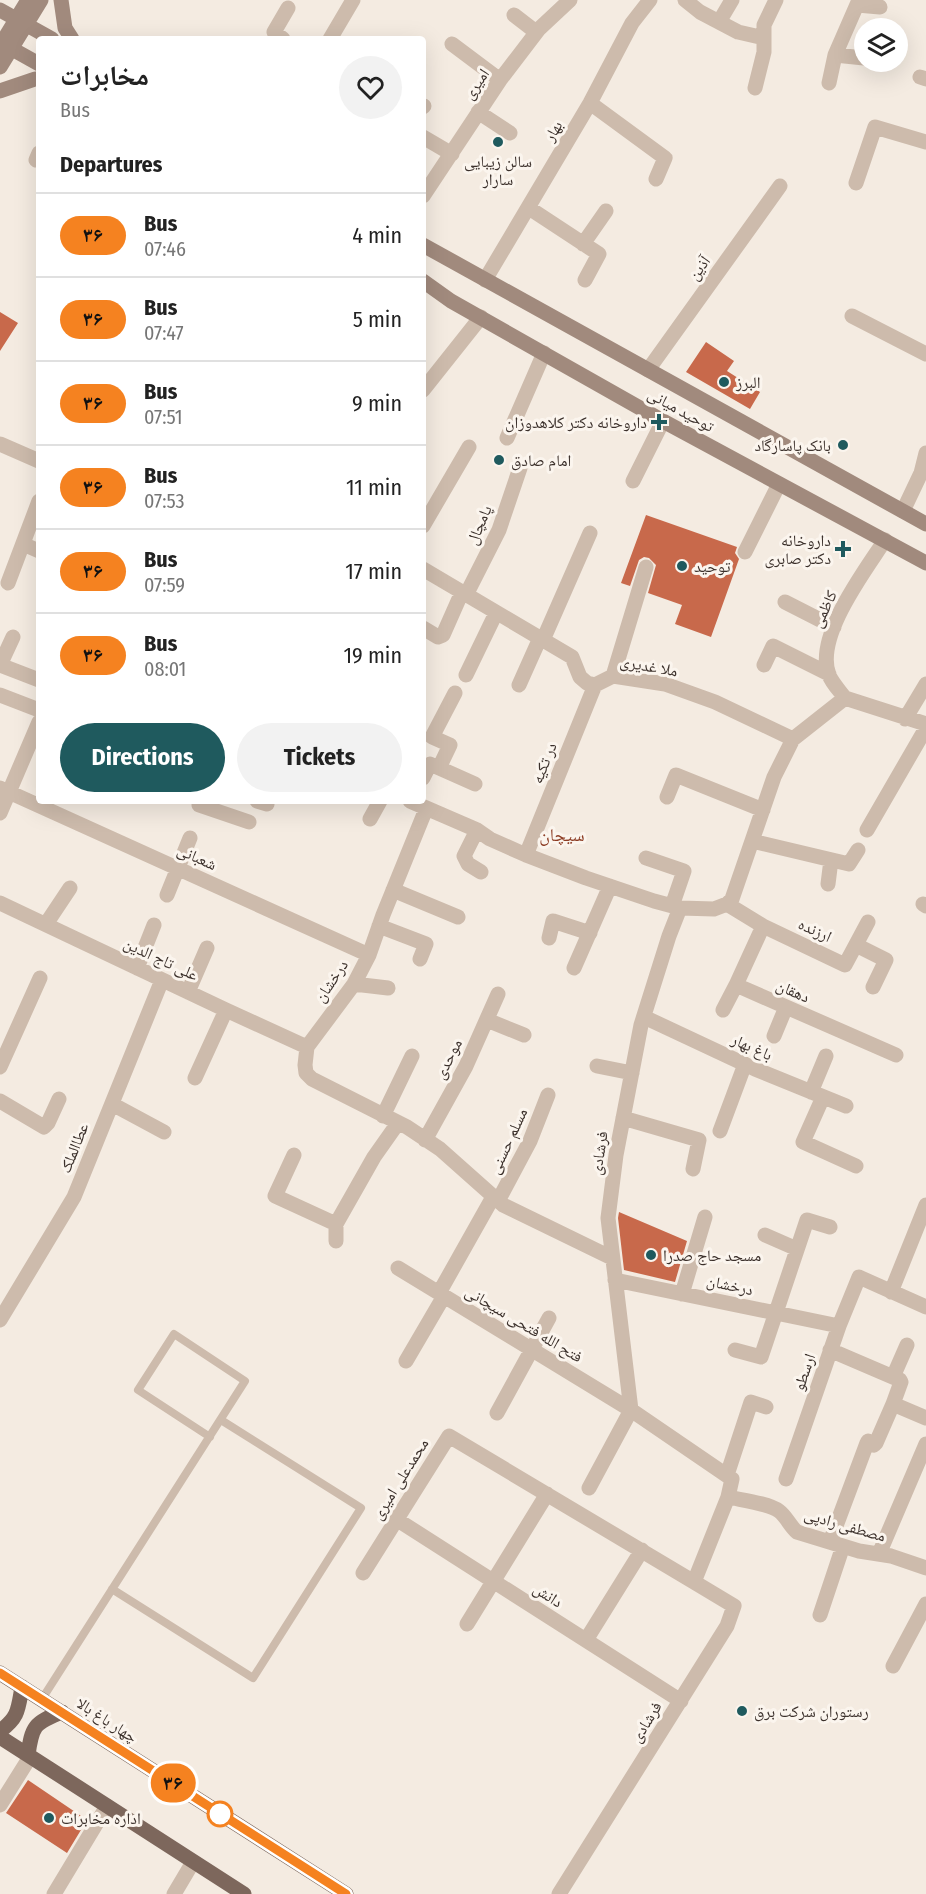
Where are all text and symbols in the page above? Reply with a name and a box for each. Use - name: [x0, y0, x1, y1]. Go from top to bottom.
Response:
- map controls: [854, 18, 908, 72]
- button: layers: [854, 18, 908, 72]
- button: heart: [339, 56, 402, 119]
- text: مخابرات: [60, 59, 149, 92]
- street label: امیری: [459, 65, 494, 104]
- text: Bus: [60, 98, 90, 122]
- street label: بهار: [539, 117, 566, 146]
- marker: سالن زیبایی سارار: [491, 135, 505, 149]
- text: Departures: [60, 151, 162, 178]
- place label: سالن زیبایی سارار: [464, 152, 532, 189]
- text: Bus: [144, 210, 177, 237]
- text: ۳۶: [83, 222, 103, 248]
- text: 4 min: [352, 222, 402, 249]
- text: 07:46: [144, 237, 186, 261]
- street label: آذین: [684, 251, 715, 284]
- text: Bus: [144, 294, 177, 321]
- text: ۳۶: [83, 306, 103, 332]
- text: 5 min: [353, 306, 402, 333]
- text: 07:47: [144, 321, 184, 345]
- place label: البرز: [735, 373, 761, 392]
- marker: البرز: [717, 375, 731, 389]
- text: Bus: [144, 378, 177, 405]
- street label: توحید میانی: [644, 384, 718, 437]
- text: ۳۶: [83, 390, 103, 416]
- text: 9 min: [352, 390, 402, 417]
- text: 07:51: [144, 405, 182, 429]
- place label: داروخانه دکتر کلاهدوزان: [505, 413, 647, 433]
- marker: داروخانه دکتر کلاهدوزان: [652, 415, 666, 429]
- place label: بانک پاسارگاد: [754, 436, 831, 455]
- marker: بانک پاسارگاد: [836, 438, 850, 452]
- place label: امام صادق: [511, 451, 571, 471]
- marker: امام صادق: [492, 453, 506, 467]
- text: Bus: [144, 462, 177, 489]
- text: ۳۶: [83, 474, 103, 500]
- text: 11 min: [346, 474, 402, 501]
- text: 07:53: [144, 489, 185, 513]
- street label: پامچال: [462, 502, 497, 548]
- place label: داروخانه دکتر صابری: [764, 531, 831, 569]
- marker: داروخانه دکتر صابری: [836, 542, 850, 556]
- text: Bus: [144, 546, 177, 573]
- place label: توحید: [694, 557, 731, 576]
- text: ۳۶: [83, 558, 103, 584]
- text: 17 min: [345, 558, 402, 585]
- marker: توحید: [675, 559, 689, 573]
- text: 07:59: [144, 573, 185, 597]
- street label: کاظمی: [807, 587, 842, 631]
- text: Bus: [144, 630, 177, 657]
- text: ۳۶: [83, 642, 103, 668]
- text: 19 min: [344, 642, 402, 669]
- street label: ملا غدیری: [618, 652, 679, 681]
- text: 08:01: [144, 657, 186, 681]
- button: Directions: [60, 723, 225, 792]
- button: Tickets: [237, 723, 402, 792]
- street label: در تکیه: [527, 740, 561, 786]
- district label: سیچان: [539, 824, 585, 846]
- street label: شعبانی: [174, 840, 220, 875]
- street label: ارزنده: [795, 914, 835, 946]
- street label: علی تاج الدین: [120, 934, 201, 985]
- street label: درخشان: [310, 956, 353, 1006]
- street label: دهقان: [773, 975, 813, 1008]
- street label: باغ بهار: [727, 1029, 775, 1065]
- street label: موحدی: [430, 1036, 467, 1083]
- street label: مسلم حسنی: [484, 1105, 532, 1177]
- street label: عطاالملک: [55, 1120, 93, 1176]
- street label: فرشادی: [586, 1130, 613, 1177]
- place label: مسجد حاج صدرا: [663, 1246, 761, 1266]
- marker: مسجد حاج صدرا: [644, 1248, 658, 1262]
- street label: درخشان: [705, 1271, 755, 1300]
- street label: فتح الله فتحی سیچانی: [461, 1282, 586, 1367]
- street label: ارسطو: [789, 1351, 819, 1393]
- street label: محمدعلی امیری: [368, 1435, 433, 1524]
- street label: مصطفی رادپی: [802, 1504, 888, 1547]
- street label: دانش: [529, 1579, 566, 1612]
- street label: چهار باغ بالا: [72, 1693, 141, 1748]
- street label: فرشادی: [626, 1698, 667, 1746]
- place label: رستوران شرکت برق: [754, 1702, 869, 1722]
- marker: رستوران شرکت برق: [735, 1704, 749, 1718]
- line badge: ۳۶: [146, 1764, 200, 1802]
- text: ۳۶: [163, 1770, 183, 1796]
- unlabelled marker: [207, 1801, 233, 1827]
- place label: اداره مخابرات: [61, 1809, 141, 1828]
- marker: اداره مخابرات: [42, 1811, 56, 1825]

